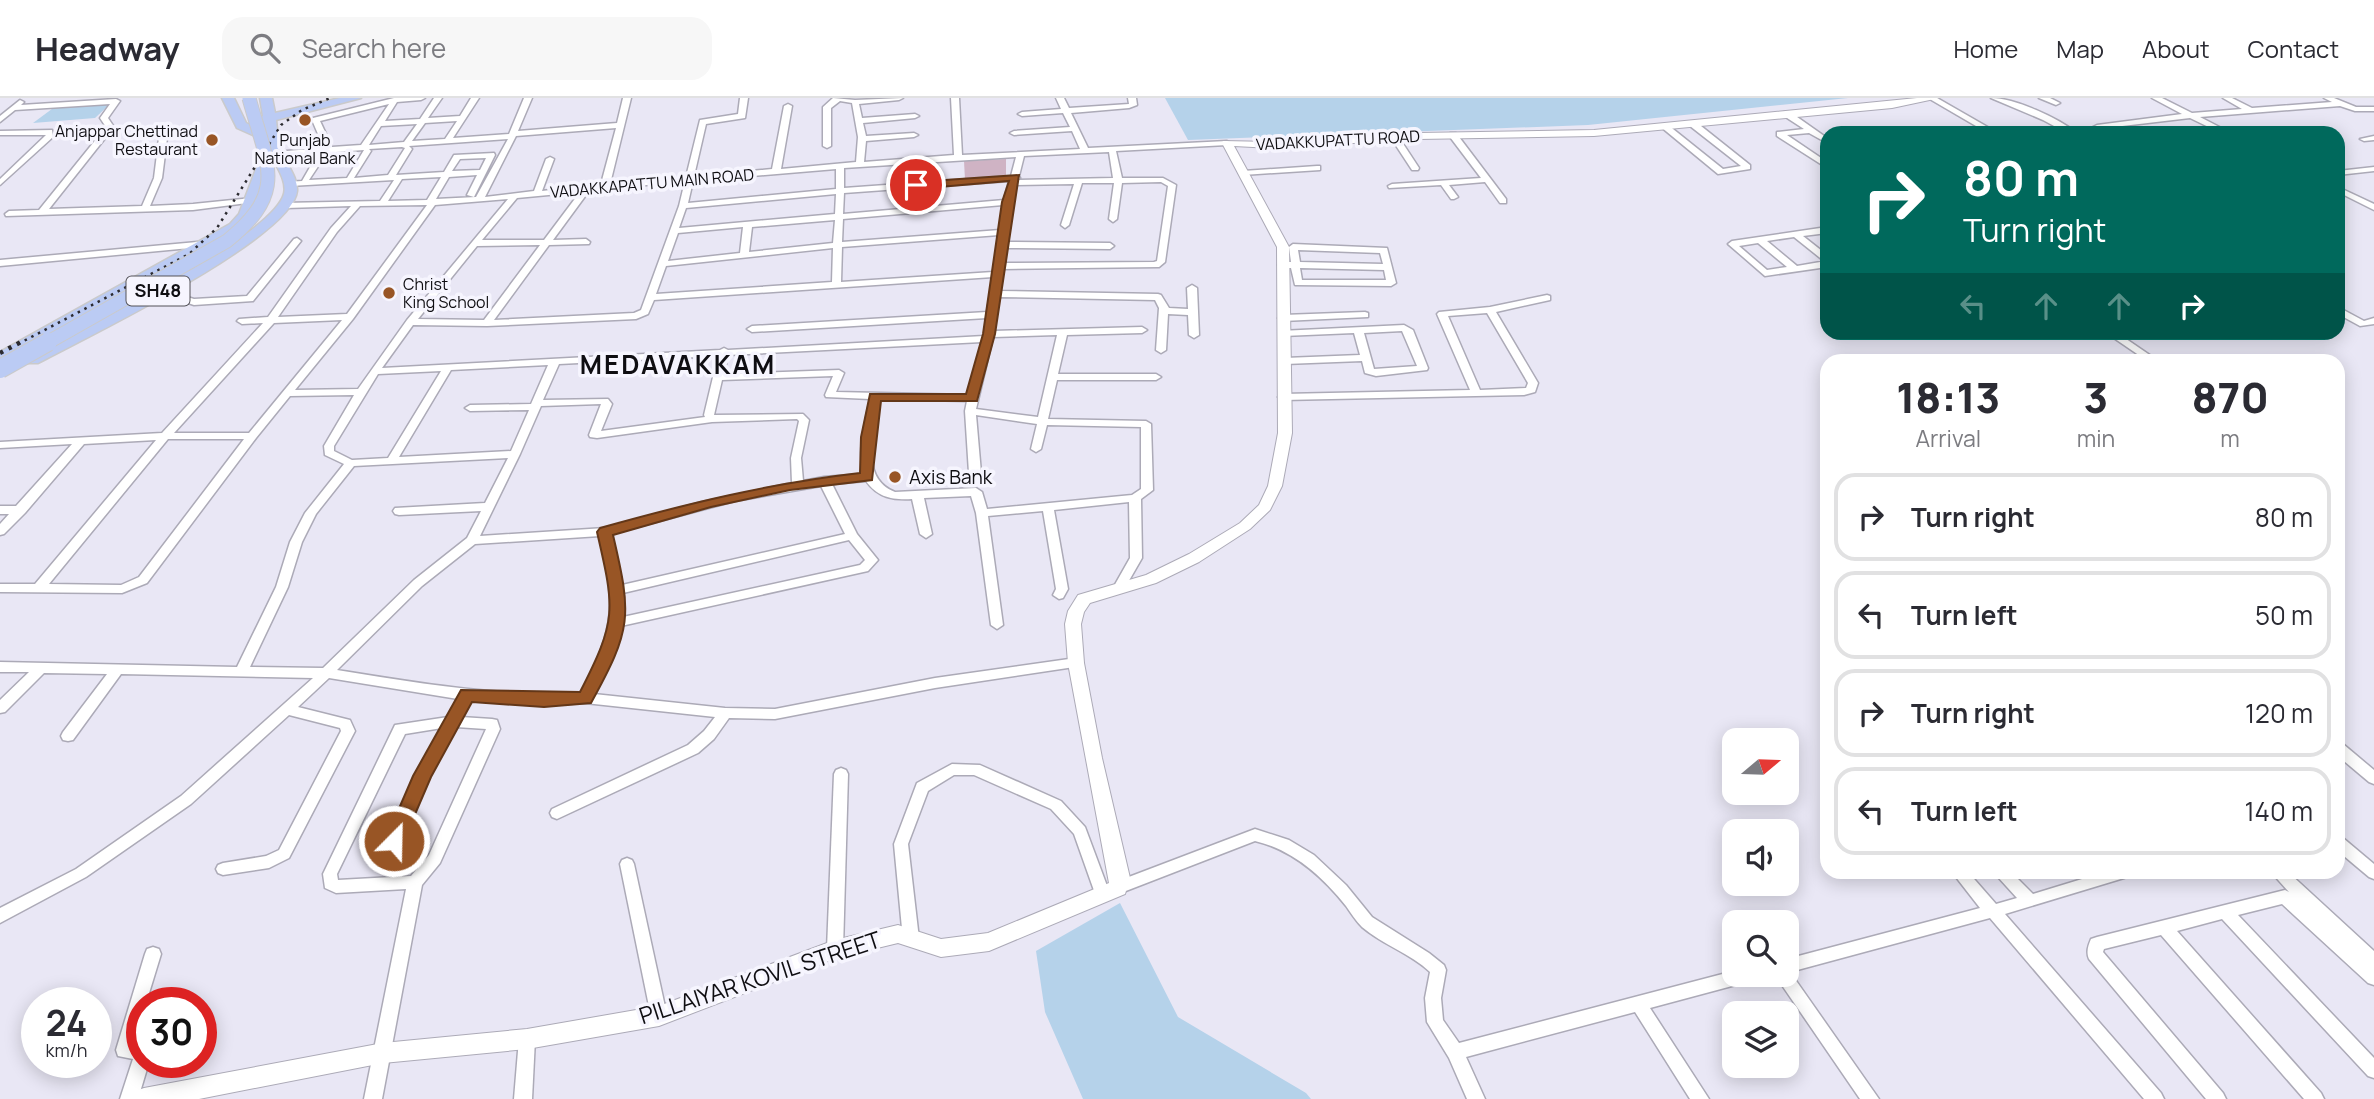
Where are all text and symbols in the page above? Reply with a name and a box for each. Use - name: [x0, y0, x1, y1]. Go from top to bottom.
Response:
- search box: [222, 17, 712, 80]
- text: Headway: [35, 26, 180, 71]
- icon: search: [246, 29, 284, 67]
- text: Search here: [302, 30, 446, 66]
- text: Home: [1953, 32, 2018, 65]
- text: Map: [2056, 32, 2104, 65]
- text: About: [2142, 32, 2210, 65]
- text: Contact: [2248, 32, 2339, 65]
- marker: Punjab National Bank: [297, 112, 313, 128]
- place label: Anjappar Chettinad Restaurant: [55, 120, 198, 160]
- street label: VADAKKUPATTU ROAD: [1255, 125, 1421, 155]
- place label: Punjab National Bank: [255, 129, 357, 169]
- marker: Anjappar Chettinad Restaurant: [204, 132, 220, 148]
- text: 80 m: [1963, 144, 2079, 211]
- icon: right: [1848, 154, 1939, 245]
- pin: [886, 155, 946, 215]
- street label: VADAKKAPATTU MAIN ROAD: [549, 163, 755, 203]
- icon: arrive: [897, 166, 935, 204]
- text: Turn right: [1963, 208, 2106, 252]
- place label: Christ King School: [403, 273, 489, 313]
- road number: SH48: [127, 276, 190, 306]
- marker: Christ King School: [381, 285, 397, 301]
- icon: left: [1954, 287, 1992, 325]
- icon: ahead: [2027, 287, 2065, 325]
- icon: ahead: [2100, 287, 2138, 325]
- icon: right: [2173, 287, 2211, 325]
- district label: MEDAVAKKAM: [580, 346, 776, 382]
- text: 18:13: [1896, 368, 2000, 426]
- text: 3: [2083, 368, 2108, 426]
- text: 870: [2191, 368, 2269, 426]
- text: Arrival: [1915, 422, 1981, 454]
- text: min: [2077, 422, 2115, 454]
- text: m: [2220, 422, 2240, 454]
- place label: Axis Bank: [909, 464, 993, 490]
- marker: Axis Bank: [887, 469, 903, 485]
- icon: right: [1852, 498, 1890, 536]
- text: Turn right: [1911, 499, 2035, 535]
- text: 80 m: [2255, 499, 2313, 535]
- icon: left: [1852, 596, 1890, 634]
- text: Turn left: [1911, 597, 2018, 633]
- text: 50 m: [2255, 597, 2313, 633]
- icon: right: [1852, 694, 1890, 732]
- text: Turn right: [1911, 695, 2035, 731]
- text: 120 m: [2245, 695, 2313, 731]
- north arrow: [1722, 728, 1799, 805]
- map controls: [1722, 728, 1799, 1078]
- icon: left: [1852, 792, 1890, 830]
- text: Turn left: [1911, 793, 2018, 829]
- text: 140 m: [2244, 793, 2313, 829]
- position arrow: [357, 804, 431, 878]
- button: sound: [1722, 819, 1799, 896]
- button: search: [1722, 910, 1799, 987]
- street label: PILLAIYAR KOVIL STREET: [635, 923, 885, 1031]
- speed limit sign: 30: [126, 987, 217, 1078]
- text: 24: [46, 999, 87, 1047]
- button: layers: [1722, 1001, 1799, 1078]
- text: km/h: [46, 1038, 87, 1062]

